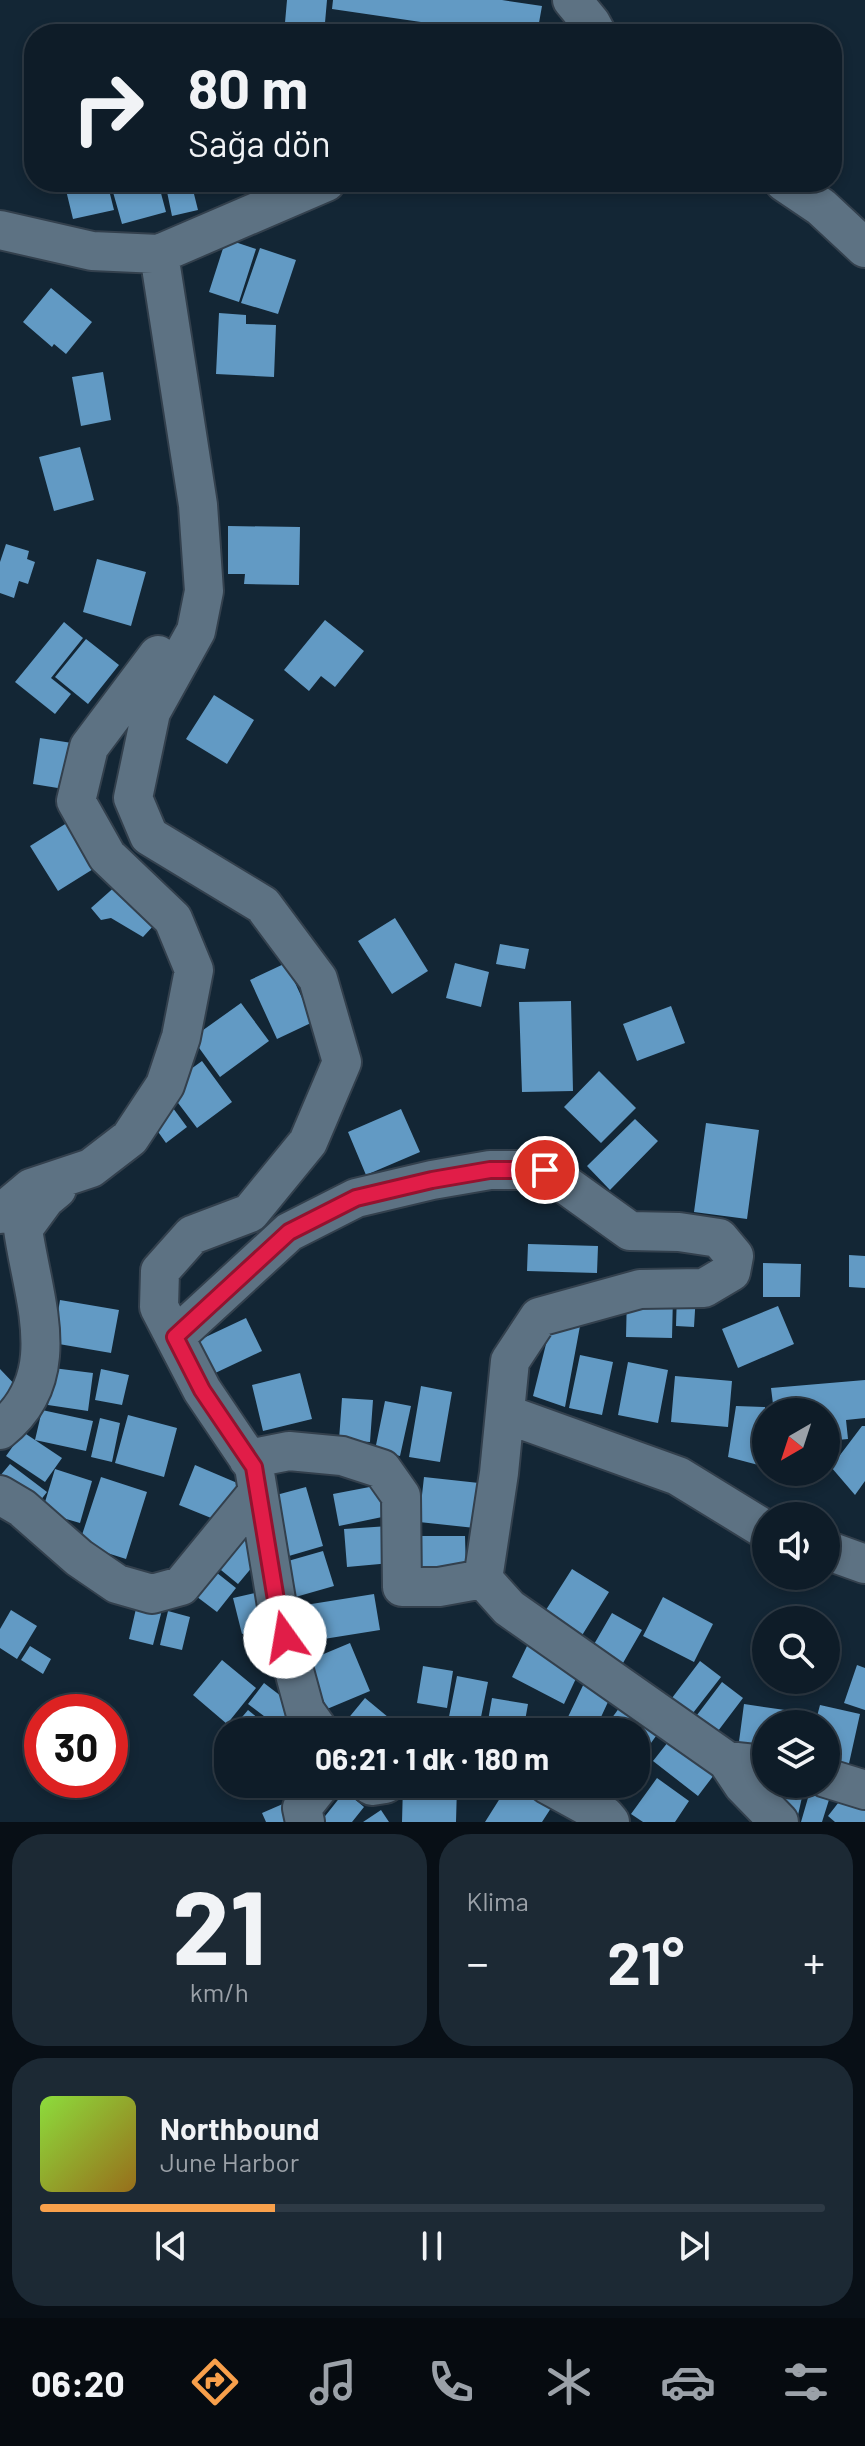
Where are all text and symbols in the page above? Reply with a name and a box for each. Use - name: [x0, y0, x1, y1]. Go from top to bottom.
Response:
- text: 80 m: [188, 53, 308, 120]
- icon: right: [56, 56, 160, 160]
- text: Sağa dön: [188, 121, 331, 164]
- pin: [511, 1136, 579, 1204]
- icon: arrive: [523, 1148, 567, 1192]
- north arrow: [752, 1398, 840, 1486]
- map controls: [752, 1398, 840, 1798]
- button: sound: [752, 1502, 840, 1590]
- position arrow: [243, 1595, 327, 1679]
- button: search: [752, 1606, 840, 1694]
- speed limit sign: 30: [24, 1694, 128, 1798]
- button: layers: [752, 1710, 840, 1798]
- text: 06:21 · 1 dk · 180 m: [315, 1740, 549, 1776]
- text: 21: [172, 1861, 266, 1986]
- text: Klima: [467, 1885, 529, 1916]
- text: 21°: [607, 1925, 684, 1997]
- text: −: [467, 1935, 489, 1988]
- text: +: [803, 1935, 825, 1988]
- text: km/h: [190, 1976, 249, 2007]
- text: Northbound: [160, 2110, 319, 2146]
- text: June Harbor: [160, 2146, 299, 2177]
- icon: previous: [149, 2224, 193, 2268]
- icon: pause: [410, 2224, 454, 2268]
- icon: next: [672, 2224, 716, 2268]
- icon: directions: [187, 2354, 243, 2410]
- icon: music: [305, 2354, 361, 2410]
- icon: phone: [423, 2354, 479, 2410]
- icon: climate: [541, 2354, 597, 2410]
- icon: car: [660, 2354, 716, 2410]
- icon: filters: [778, 2354, 834, 2410]
- text: 06:20: [31, 2361, 125, 2404]

